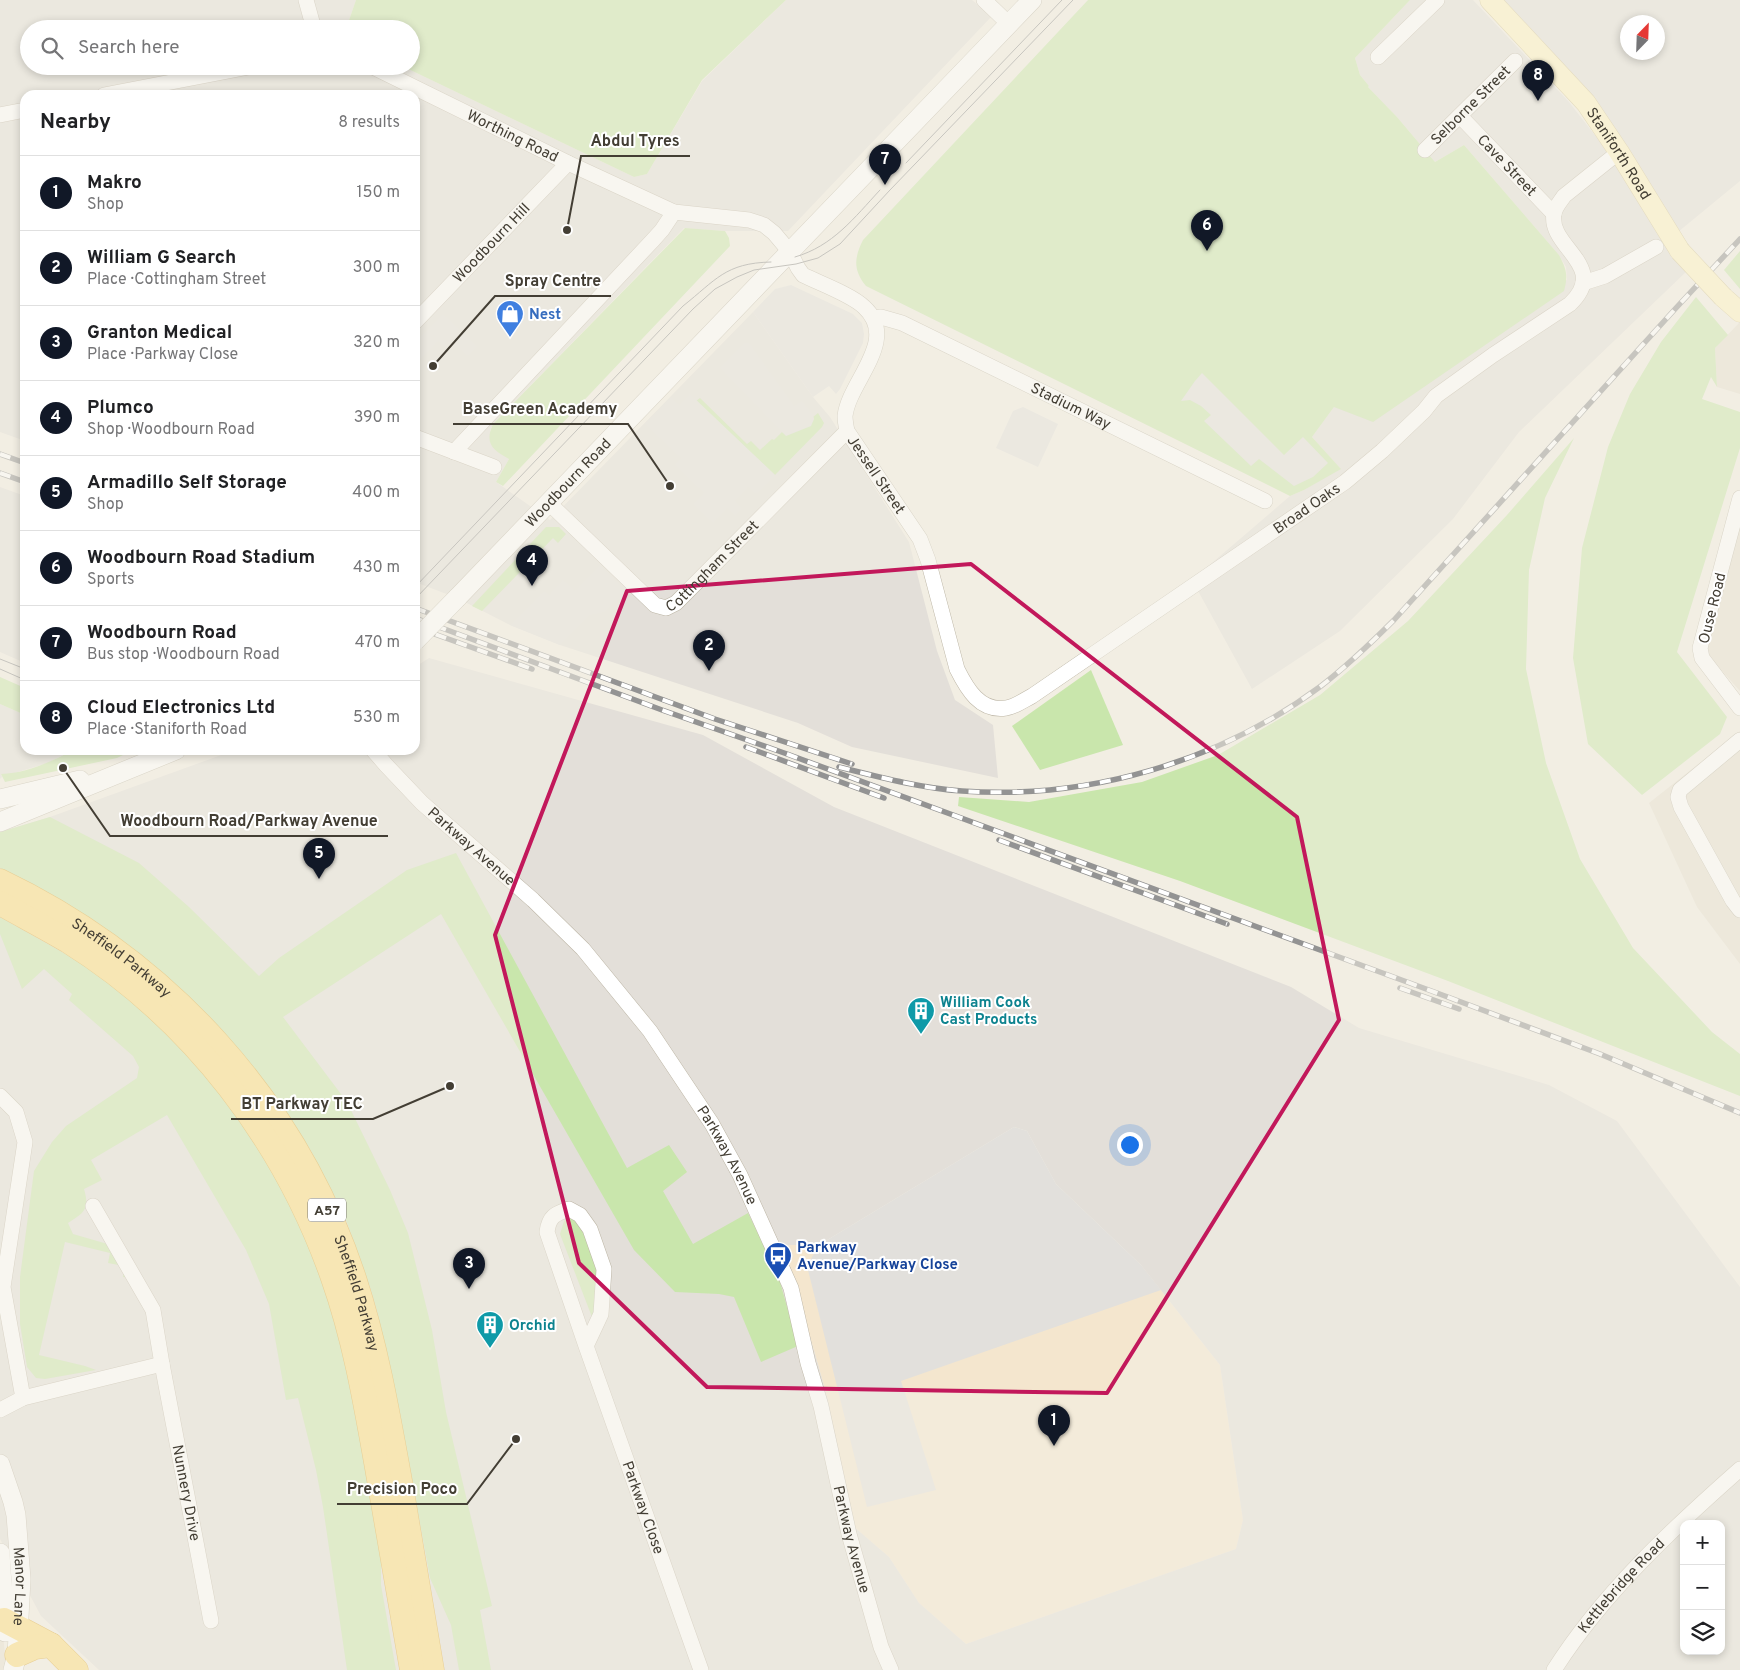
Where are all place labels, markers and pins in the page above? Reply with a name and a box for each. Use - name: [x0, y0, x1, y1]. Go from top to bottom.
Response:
- pin: 8: [1522, 60, 1554, 101]
- callout: Abdul Tyres: [581, 125, 690, 156]
- pin: 7: [869, 144, 901, 185]
- pin: 6: [1191, 210, 1223, 251]
- callout: Spray Centre: [495, 265, 611, 296]
- shop icon: Nest: [495, 299, 525, 338]
- place label: Nest: [529, 306, 561, 325]
- callout: BaseGreen Academy: [453, 393, 628, 424]
- pin: 4: [516, 545, 548, 586]
- pin: 2: [693, 630, 725, 671]
- callout: Woodbourn Road/Parkway Avenue: [110, 805, 388, 836]
- pin: 5: [303, 838, 335, 879]
- place label: William Cook Cast Products: [940, 994, 1037, 1030]
- building icon: William Cook Cast Products: [906, 996, 936, 1035]
- callout: BT Parkway TEC: [231, 1088, 373, 1119]
- place label: Parkway Avenue/Parkway Close: [797, 1239, 958, 1275]
- bus stop icon: Parkway Avenue/Parkway Close: [763, 1241, 793, 1280]
- pin: 3: [453, 1248, 485, 1289]
- building icon: Orchid: [475, 1310, 505, 1349]
- place label: Orchid: [509, 1317, 556, 1336]
- pin: 1: [1038, 1405, 1070, 1446]
- callout: Precision Poco: [337, 1473, 467, 1504]

